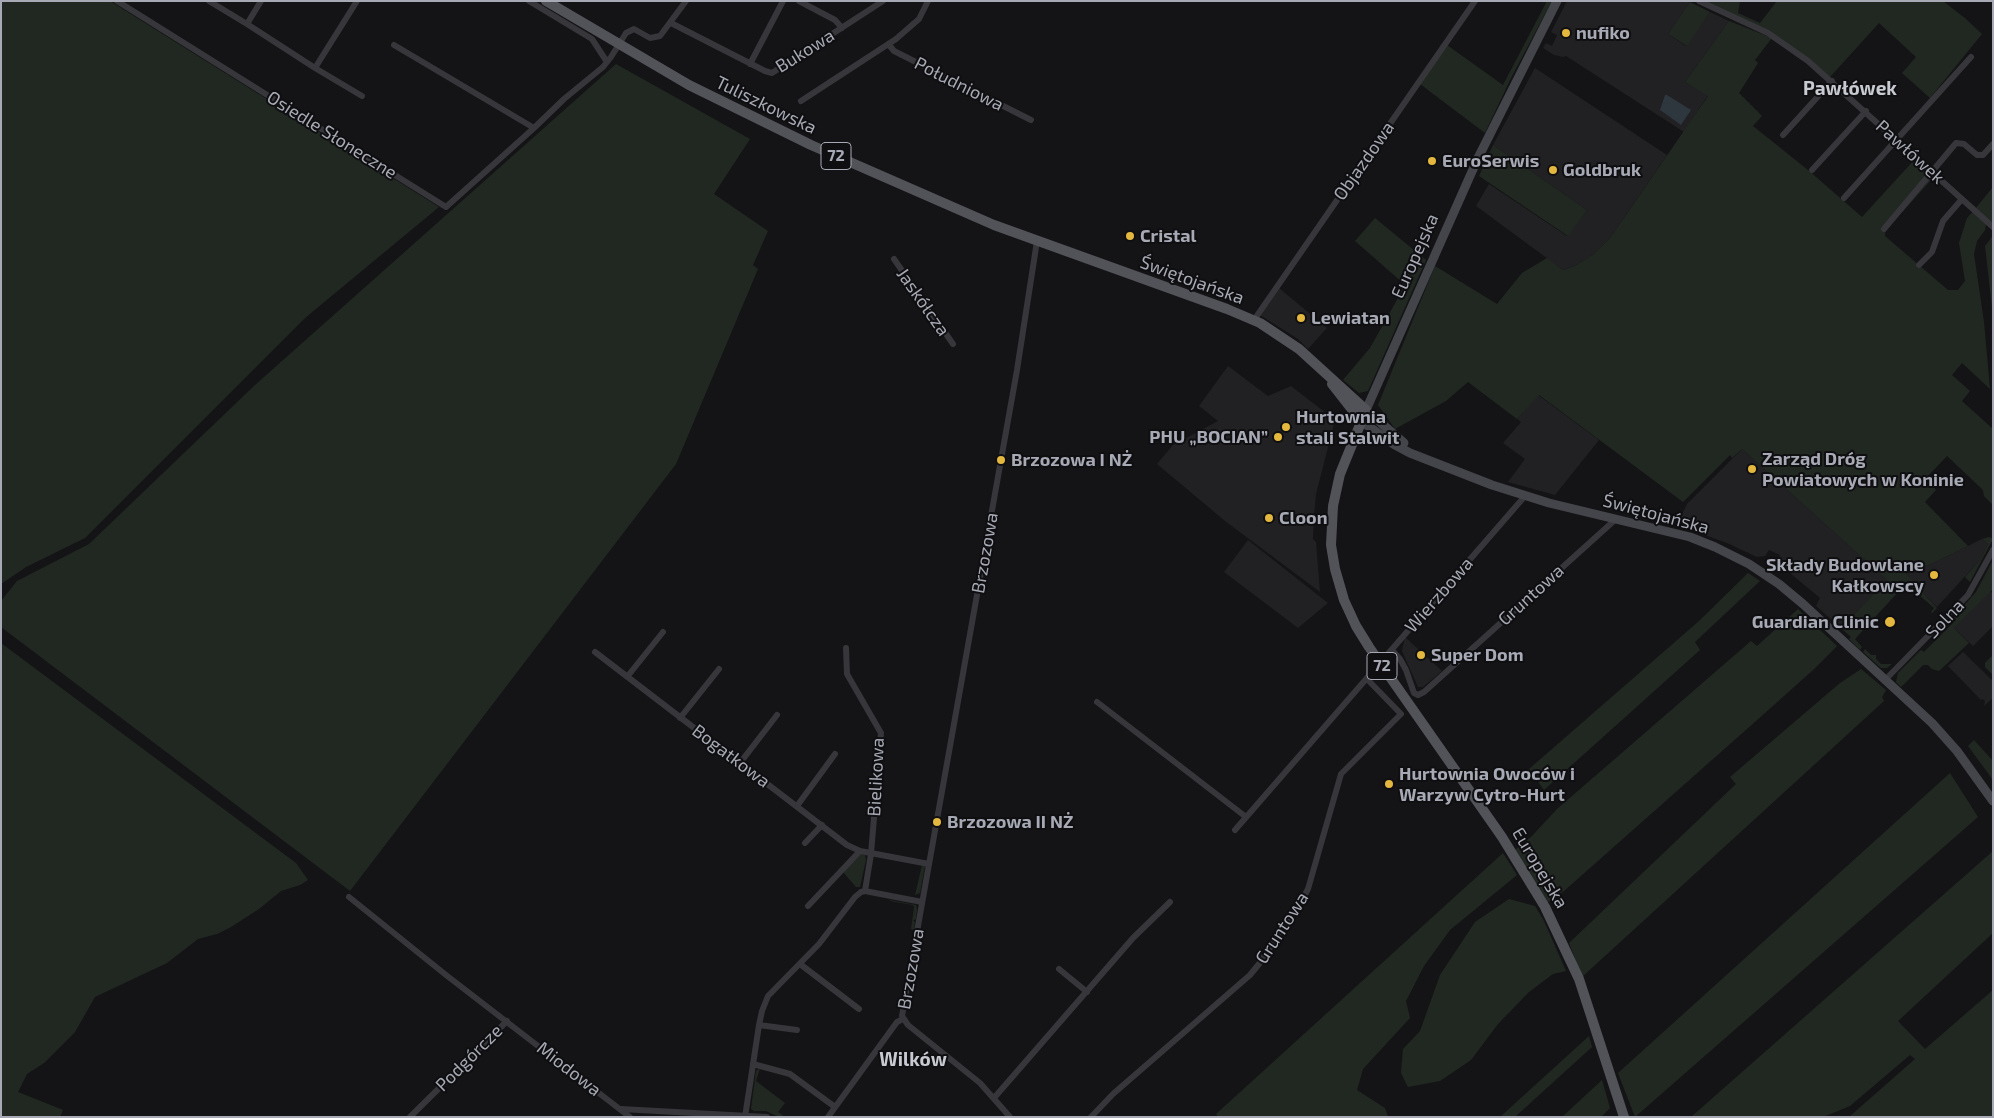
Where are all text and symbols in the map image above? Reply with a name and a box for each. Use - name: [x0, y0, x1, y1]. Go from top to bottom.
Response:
- place label: nufiko: [1576, 22, 1630, 44]
- street label: Bukowa: [772, 25, 838, 77]
- marker: nufiko: [1560, 27, 1572, 39]
- street label: Południowa: [911, 52, 1007, 116]
- street label: Tuliszkowska: [712, 71, 820, 139]
- district label: Pawłówek: [1803, 78, 1897, 100]
- street label: Osiedle Słoneczne: [263, 86, 401, 184]
- street label: Pawłówek: [1871, 116, 1949, 188]
- street label: Objazdowa: [1329, 118, 1399, 204]
- road number: 72: [821, 142, 851, 170]
- place label: EuroSerwis: [1442, 150, 1539, 172]
- marker: EuroSerwis: [1426, 155, 1438, 167]
- place label: Goldbruk: [1563, 159, 1641, 181]
- marker: Goldbruk: [1547, 164, 1559, 176]
- street label: Europejska: [1387, 210, 1443, 302]
- place label: Cristal: [1140, 225, 1196, 247]
- marker: Cristal: [1124, 230, 1136, 242]
- street label: Świętojańska: [1137, 251, 1247, 309]
- street label: Jaskółcza: [892, 264, 954, 340]
- place label: Lewiatan: [1311, 307, 1390, 329]
- marker: Lewiatan: [1295, 312, 1307, 324]
- place label: Hurtownia stali Stalwit: [1296, 406, 1399, 448]
- marker: Hurtownia stali Stalwit: [1280, 421, 1292, 433]
- place label: PHU „BOCIAN”: [1149, 426, 1268, 448]
- marker: PHU „BOCIAN”: [1272, 431, 1284, 443]
- place label: Zarząd Dróg Powiatowych w Koninie: [1762, 448, 1964, 490]
- place label: Brzozowa I NŻ: [1011, 449, 1132, 471]
- marker: Brzozowa I NŻ: [995, 454, 1007, 466]
- marker: Zarząd Dróg Powiatowych w Koninie: [1746, 463, 1758, 475]
- street label: Świętojańska: [1601, 489, 1711, 539]
- place label: Cloon: [1279, 507, 1328, 529]
- street label: Brzozowa: [967, 511, 1003, 595]
- marker: Cloon: [1263, 512, 1275, 524]
- street label: Wierzbowa: [1400, 553, 1478, 637]
- place label: Składy Budowlane Kałkowscy: [1766, 554, 1924, 596]
- street label: Gruntowa: [1494, 560, 1568, 630]
- marker: Składy Budowlane Kałkowscy: [1928, 569, 1940, 581]
- street label: Solna: [1921, 595, 1969, 643]
- place label: Guardian Clinic: [1752, 611, 1879, 633]
- marker: Guardian Clinic: [1883, 615, 1897, 629]
- place label: Super Dom: [1431, 644, 1524, 666]
- marker: Super Dom: [1415, 649, 1427, 661]
- road number: 72: [1367, 652, 1397, 679]
- street label: Bogatkowa: [688, 720, 774, 792]
- street label: Bielikowa: [863, 737, 889, 817]
- place label: Hurtownia Owoców i Warzyw Cytro-Hurt: [1399, 763, 1575, 806]
- marker: Hurtownia Owoców i Warzyw Cytro-Hurt: [1383, 778, 1395, 790]
- place label: Brzozowa II NŻ: [947, 811, 1073, 833]
- marker: Brzozowa II NŻ: [931, 816, 943, 828]
- street label: Europejska: [1507, 824, 1573, 912]
- street label: Gruntowa: [1251, 888, 1313, 968]
- street label: Brzozowa: [893, 927, 929, 1011]
- street label: Podgórcze: [431, 1020, 507, 1096]
- street label: Miodowa: [533, 1037, 605, 1101]
- district label: Wilków: [879, 1049, 947, 1071]

